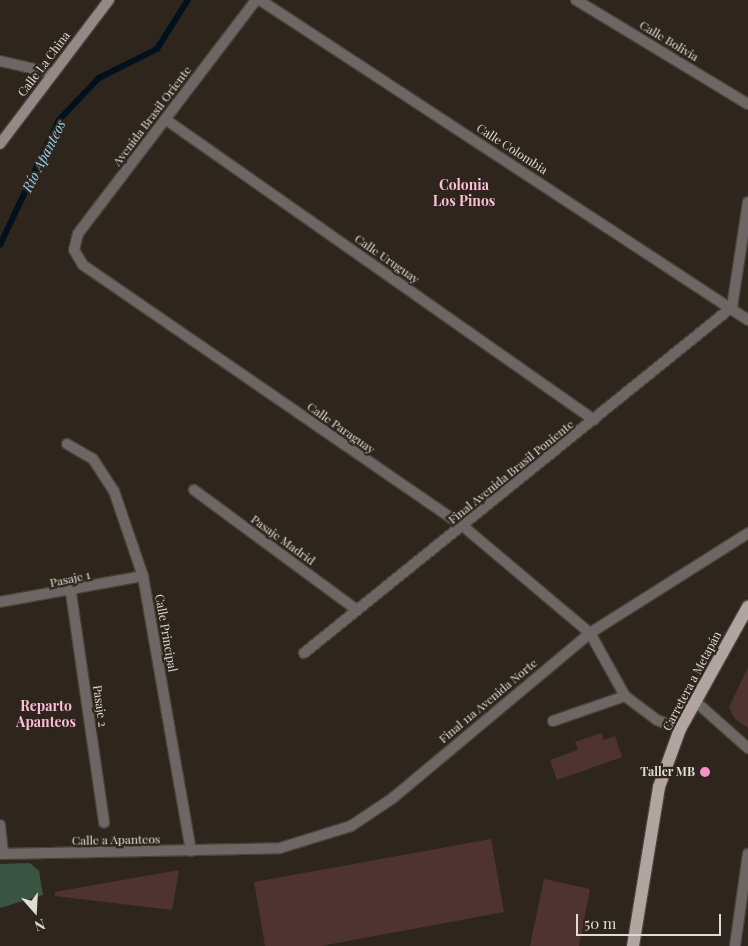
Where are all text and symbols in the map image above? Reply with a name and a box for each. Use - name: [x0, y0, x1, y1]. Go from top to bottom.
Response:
- street label: Calle Bolivia: [637, 18, 701, 64]
- street label: Calle La China: [15, 29, 73, 99]
- street label: Avenida Brasil Oriente: [110, 63, 194, 169]
- water label: Río Apanteos: [19, 117, 69, 195]
- street label: Calle Colombia: [474, 121, 550, 177]
- district label: Colonia Los Pinos: [433, 177, 495, 210]
- street label: Calle Uruguay: [352, 231, 422, 287]
- street label: Calle Paraguay: [304, 399, 378, 457]
- street label: Final Avenida Brasil Poniente: [445, 417, 577, 527]
- street label: Pasaje Madrid: [248, 512, 318, 568]
- street label: Pasaje 1: [48, 568, 92, 590]
- street label: Calle Principal: [152, 593, 180, 673]
- street label: Carretera a Metapán: [660, 629, 724, 733]
- street label: Final 11a Avenida Norte: [436, 656, 540, 746]
- street label: Pasaje 2: [90, 684, 110, 728]
- district label: Reparto Apanteos: [16, 698, 76, 730]
- place label: Taller MB: [640, 765, 695, 779]
- marker: Taller MB: [699, 766, 711, 778]
- street label: Calle a Apanteos: [71, 832, 161, 848]
- north arrow: [10, 886, 60, 936]
- scale bar: [578, 904, 723, 936]
- text: 50 m: [584, 913, 616, 933]
- text: N: [32, 915, 48, 936]

